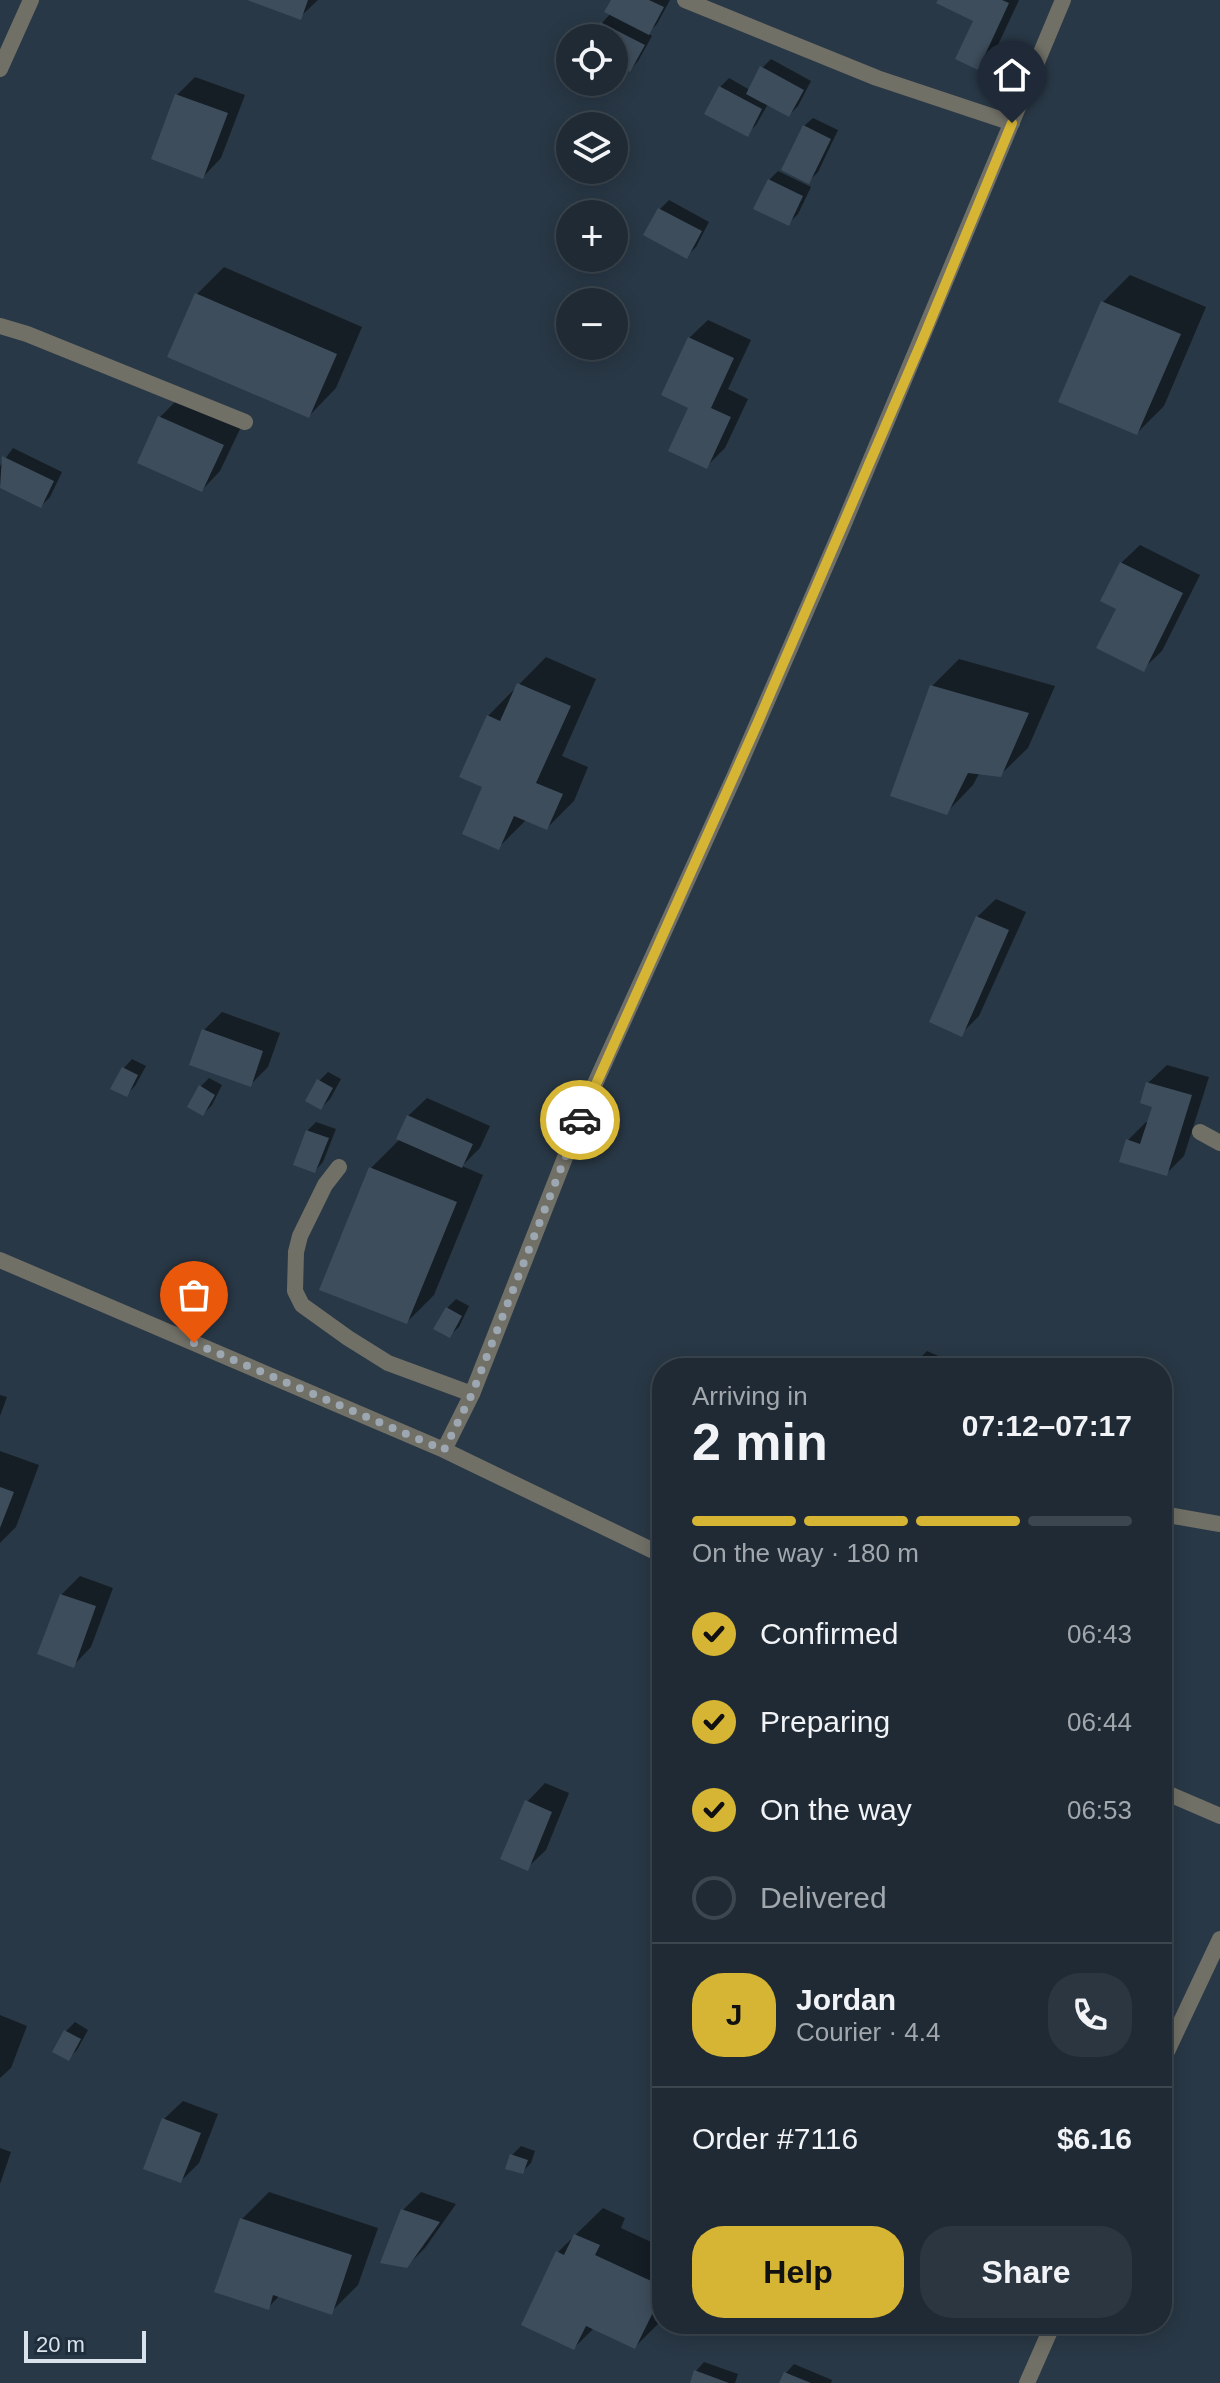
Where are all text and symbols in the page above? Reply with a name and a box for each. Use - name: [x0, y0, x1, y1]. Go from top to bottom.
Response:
- map controls: [556, 24, 628, 360]
- button: locate: [556, 24, 628, 96]
- pin: [978, 41, 1046, 123]
- icon: home: [990, 53, 1034, 97]
- button: layers: [556, 112, 628, 184]
- button: +: [556, 200, 628, 272]
- button: −: [556, 288, 628, 360]
- courier: [540, 1080, 620, 1160]
- icon: car: [558, 1098, 602, 1142]
- pin: [160, 1261, 228, 1343]
- icon: bag: [172, 1273, 216, 1317]
- text: Arriving in: [692, 1381, 808, 1411]
- text: 07:12–07:17: [962, 1409, 1132, 1442]
- text: 2 min: [692, 1413, 828, 1471]
- text: On the way · 180 m: [692, 1538, 919, 1568]
- icon: check: [692, 1612, 736, 1656]
- text: Confirmed: [760, 1617, 898, 1650]
- text: 06:43: [1067, 1619, 1132, 1649]
- icon: check: [692, 1700, 736, 1744]
- text: Preparing: [760, 1705, 890, 1738]
- text: 06:44: [1067, 1707, 1132, 1737]
- icon: check: [692, 1788, 736, 1832]
- text: On the way: [760, 1793, 912, 1826]
- text: 06:53: [1067, 1795, 1132, 1825]
- text: Delivered: [760, 1881, 887, 1914]
- button: phone: [1048, 1973, 1132, 2057]
- text: Jordan: [796, 1983, 896, 2016]
- text: J: [726, 1998, 742, 2031]
- text: Courier · 4.4: [796, 2017, 941, 2047]
- text: Order #7116: [692, 2122, 858, 2155]
- text: $6.16: [1057, 2122, 1132, 2155]
- button: Help: [692, 2226, 904, 2318]
- button: Share: [920, 2226, 1132, 2318]
- scale bar: [24, 2327, 146, 2363]
- text: 20 m: [36, 2332, 85, 2357]

